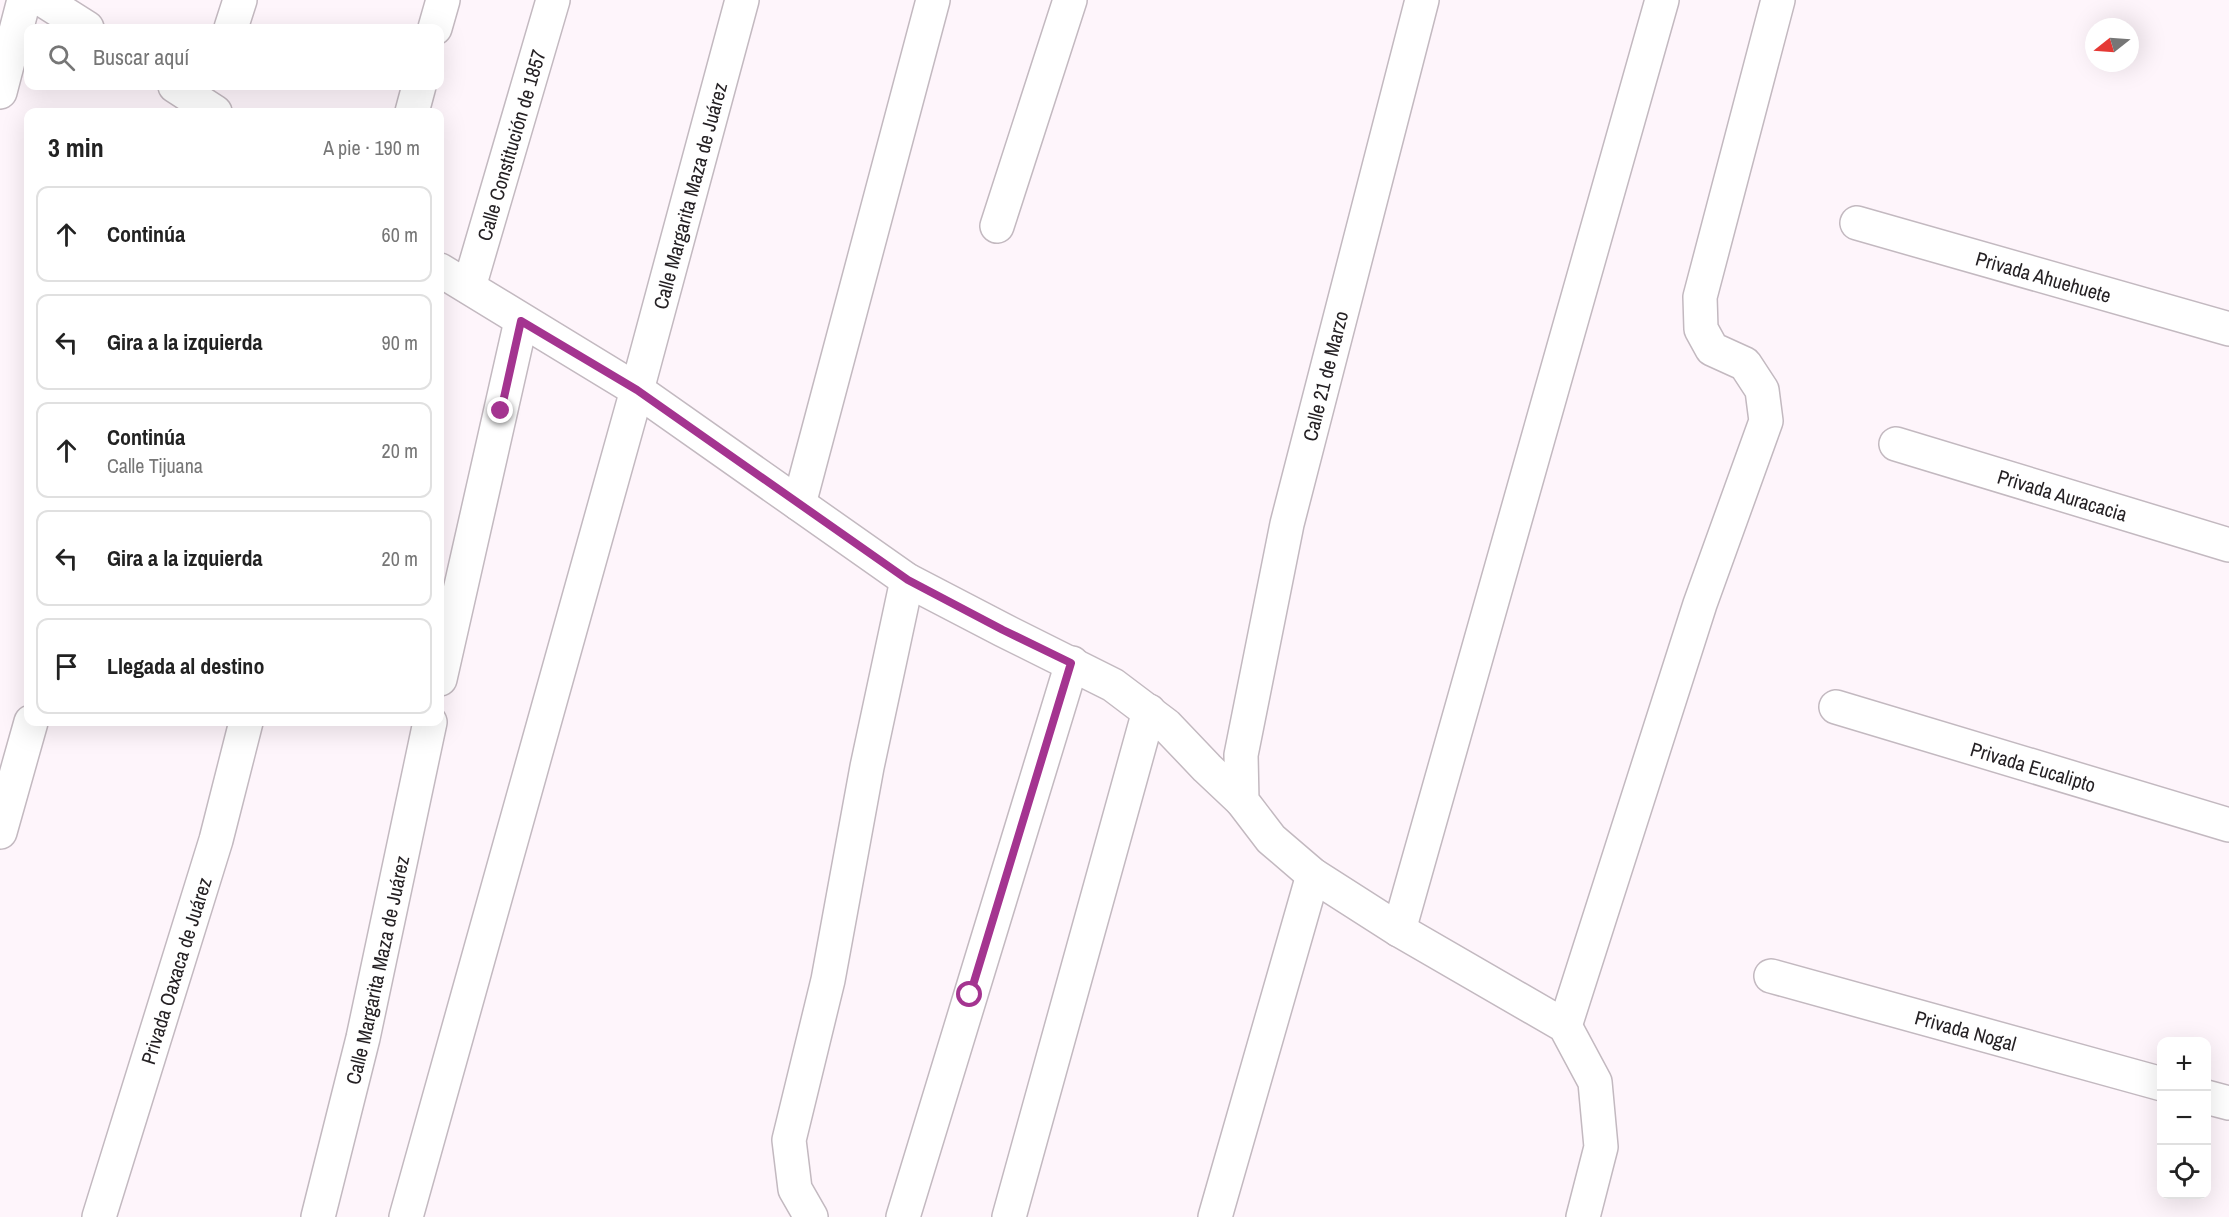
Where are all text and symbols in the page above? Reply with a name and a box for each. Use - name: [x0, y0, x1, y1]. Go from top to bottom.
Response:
- north arrow: [2085, 18, 2139, 72]
- search box: [24, 24, 444, 90]
- icon: search: [45, 41, 78, 74]
- text: Buscar aquí: [93, 42, 189, 72]
- street label: Calle Constitución de 1857: [470, 46, 551, 244]
- street label: Calle Margarita Maza de Juárez: [646, 79, 733, 312]
- text: 3 min: [48, 130, 104, 165]
- text: A pie · 190 m: [323, 134, 420, 161]
- icon: ahead: [50, 218, 83, 251]
- text: Continúa: [107, 219, 185, 249]
- text: 60 m: [382, 221, 418, 248]
- street label: Privada Ahuehuete: [1973, 244, 2114, 308]
- street label: Calle 21 de Marzo: [1296, 308, 1354, 444]
- icon: left: [50, 326, 83, 359]
- text: Gira a la izquierda: [107, 327, 262, 357]
- text: 90 m: [382, 329, 418, 356]
- route end: [487, 397, 513, 423]
- text: Continúa: [107, 422, 185, 452]
- icon: ahead: [50, 434, 83, 467]
- text: 20 m: [382, 437, 418, 464]
- text: Calle Tijuana: [107, 452, 203, 479]
- street label: Privada Auracacia: [1994, 462, 2131, 527]
- icon: left: [50, 542, 83, 575]
- text: Gira a la izquierda: [107, 543, 262, 573]
- text: 20 m: [382, 545, 418, 572]
- icon: arrive: [50, 650, 83, 683]
- text: Llegada al destino: [107, 651, 264, 681]
- street label: Privada Eucalipto: [1967, 735, 2099, 798]
- street label: Calle Margarita Maza de Juárez: [338, 853, 415, 1087]
- street label: Privada Oaxaca de Juárez: [134, 874, 217, 1067]
- route start: [956, 981, 982, 1007]
- street label: Privada Nogal: [1912, 1003, 2019, 1057]
- map controls: [2157, 1037, 2211, 1199]
- button: +: [2157, 1037, 2211, 1091]
- button: −: [2157, 1091, 2211, 1145]
- button: locate: [2157, 1145, 2211, 1199]

